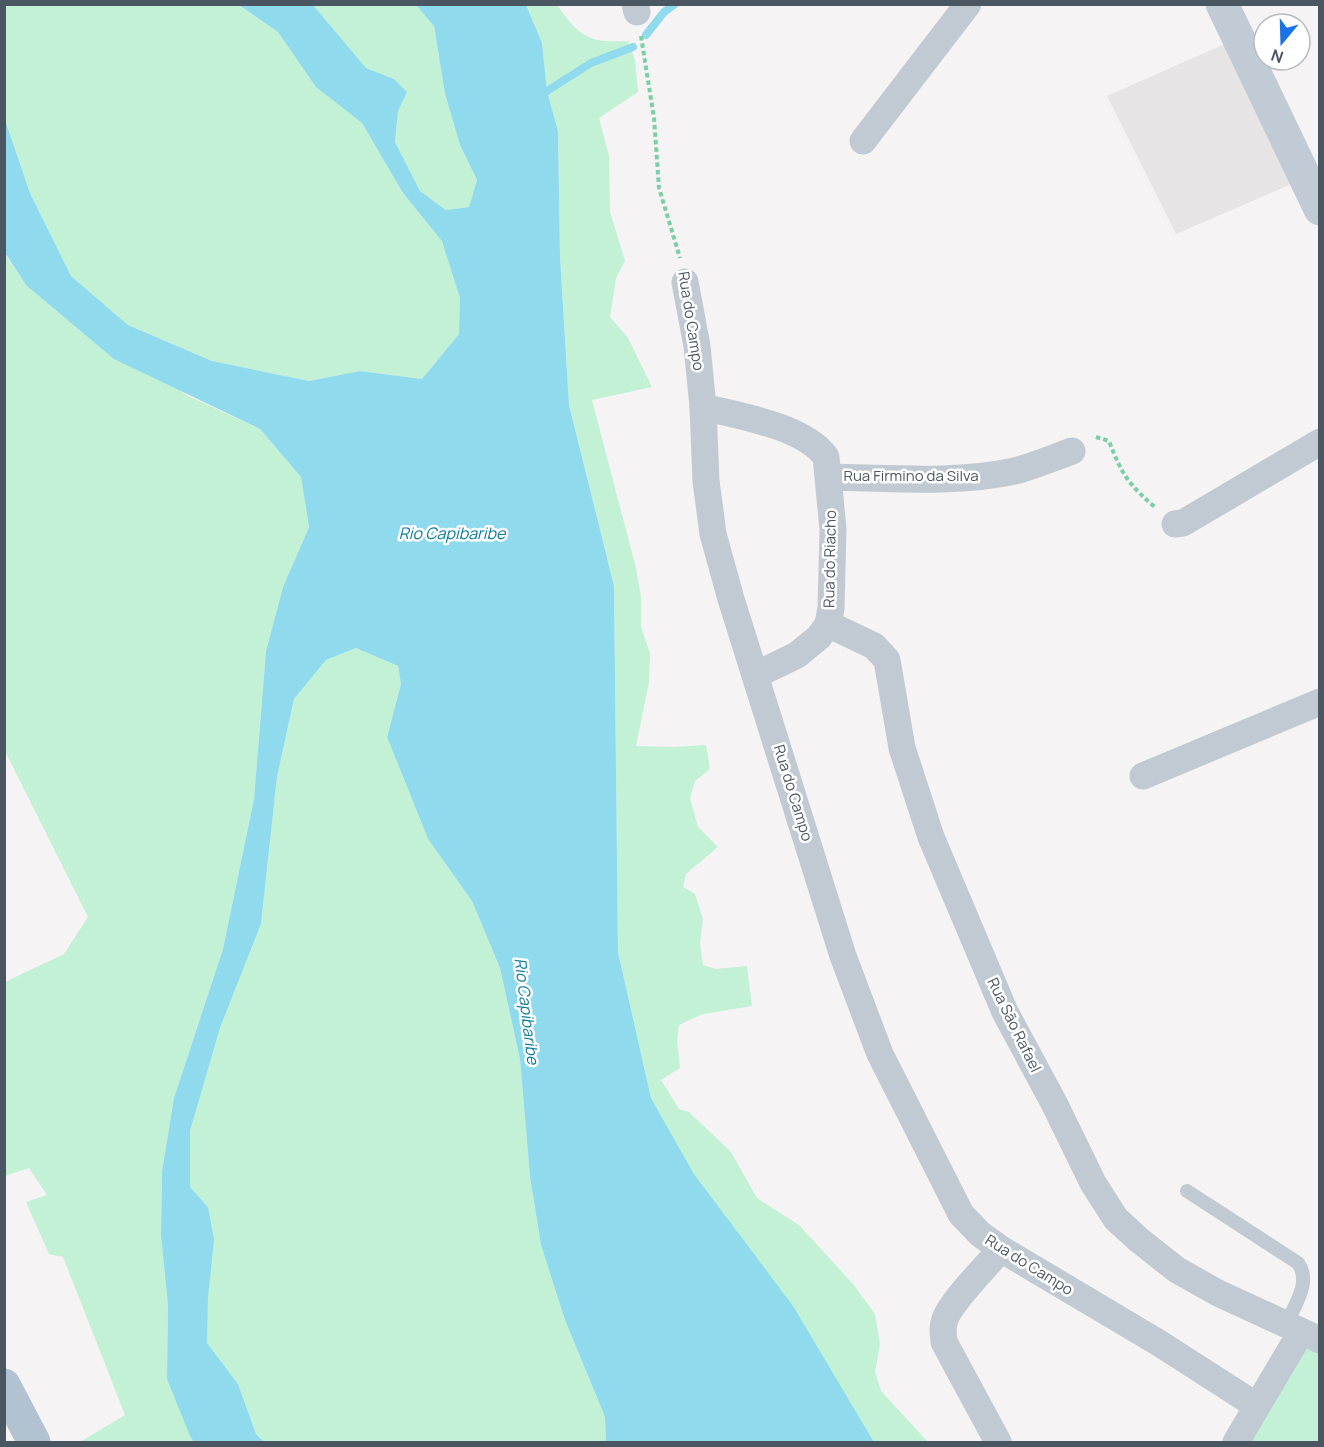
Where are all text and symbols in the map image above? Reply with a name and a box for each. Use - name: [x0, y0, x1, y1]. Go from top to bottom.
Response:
- north arrow: [1252, 12, 1312, 72]
- text: N: [1268, 44, 1286, 68]
- street label: Rua do Campo: [673, 270, 710, 372]
- street label: Rua Firmino da Silva: [843, 465, 979, 486]
- street label: Rua do Riacho: [818, 510, 841, 608]
- water label: Rio Capibaribe: [399, 522, 507, 544]
- street label: Rua do Campo: [769, 742, 818, 844]
- water label: Rio Capibaribe: [510, 957, 545, 1067]
- street label: Rua São Rafael: [983, 974, 1046, 1076]
- street label: Rua do Campo: [981, 1229, 1077, 1300]

